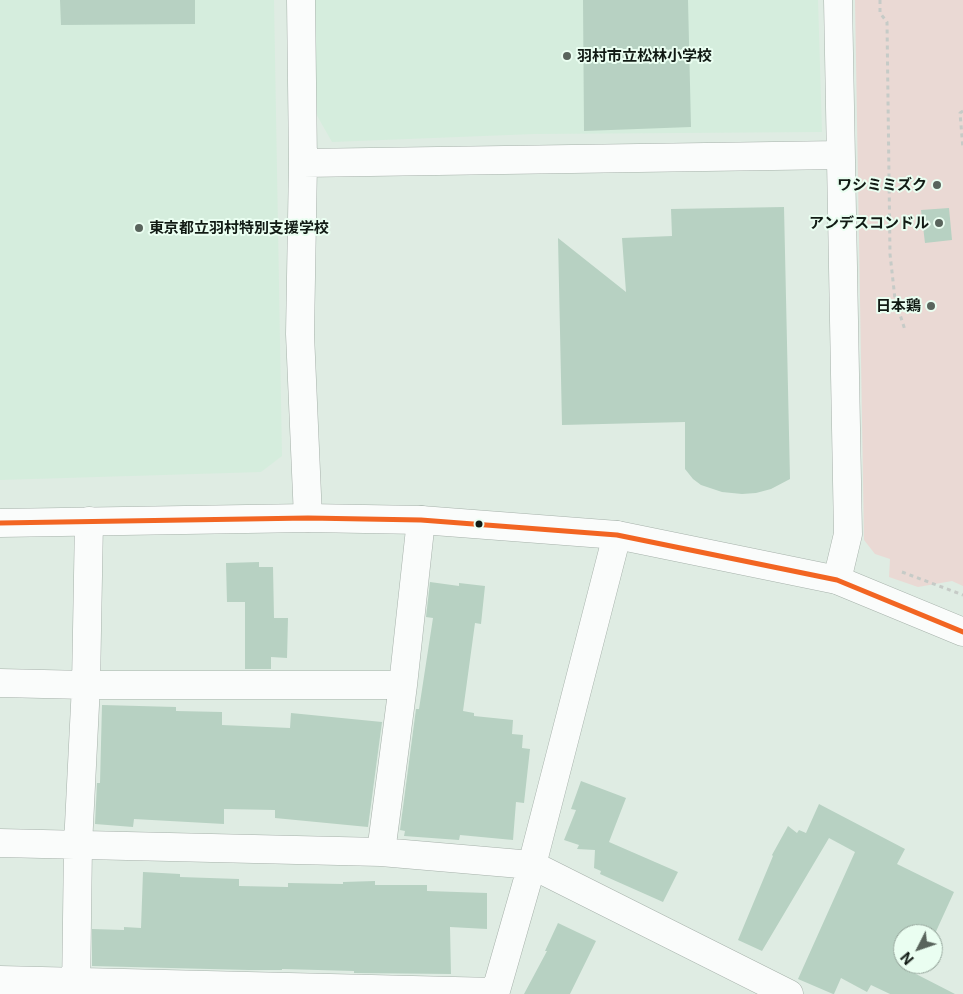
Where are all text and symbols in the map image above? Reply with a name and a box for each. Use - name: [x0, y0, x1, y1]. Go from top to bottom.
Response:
- place label: 羽村市立松林小学校: [577, 47, 712, 65]
- marker: 羽村市立松林小学校: [561, 50, 573, 62]
- place label: ワシミミズク: [837, 176, 927, 194]
- marker: ワシミミズク: [931, 179, 943, 191]
- place label: アンデスコンドル: [809, 214, 929, 232]
- marker: アンデスコンドル: [933, 217, 945, 229]
- place label: 東京都立羽村特別支援学校: [149, 219, 329, 237]
- marker: 東京都立羽村特別支援学校: [133, 222, 145, 234]
- place label: 日本鶏: [876, 297, 921, 315]
- marker: 日本鶏: [925, 300, 937, 312]
- unlabelled marker: [474, 519, 484, 529]
- north arrow: [893, 924, 943, 974]
- text: N: [897, 949, 917, 968]

